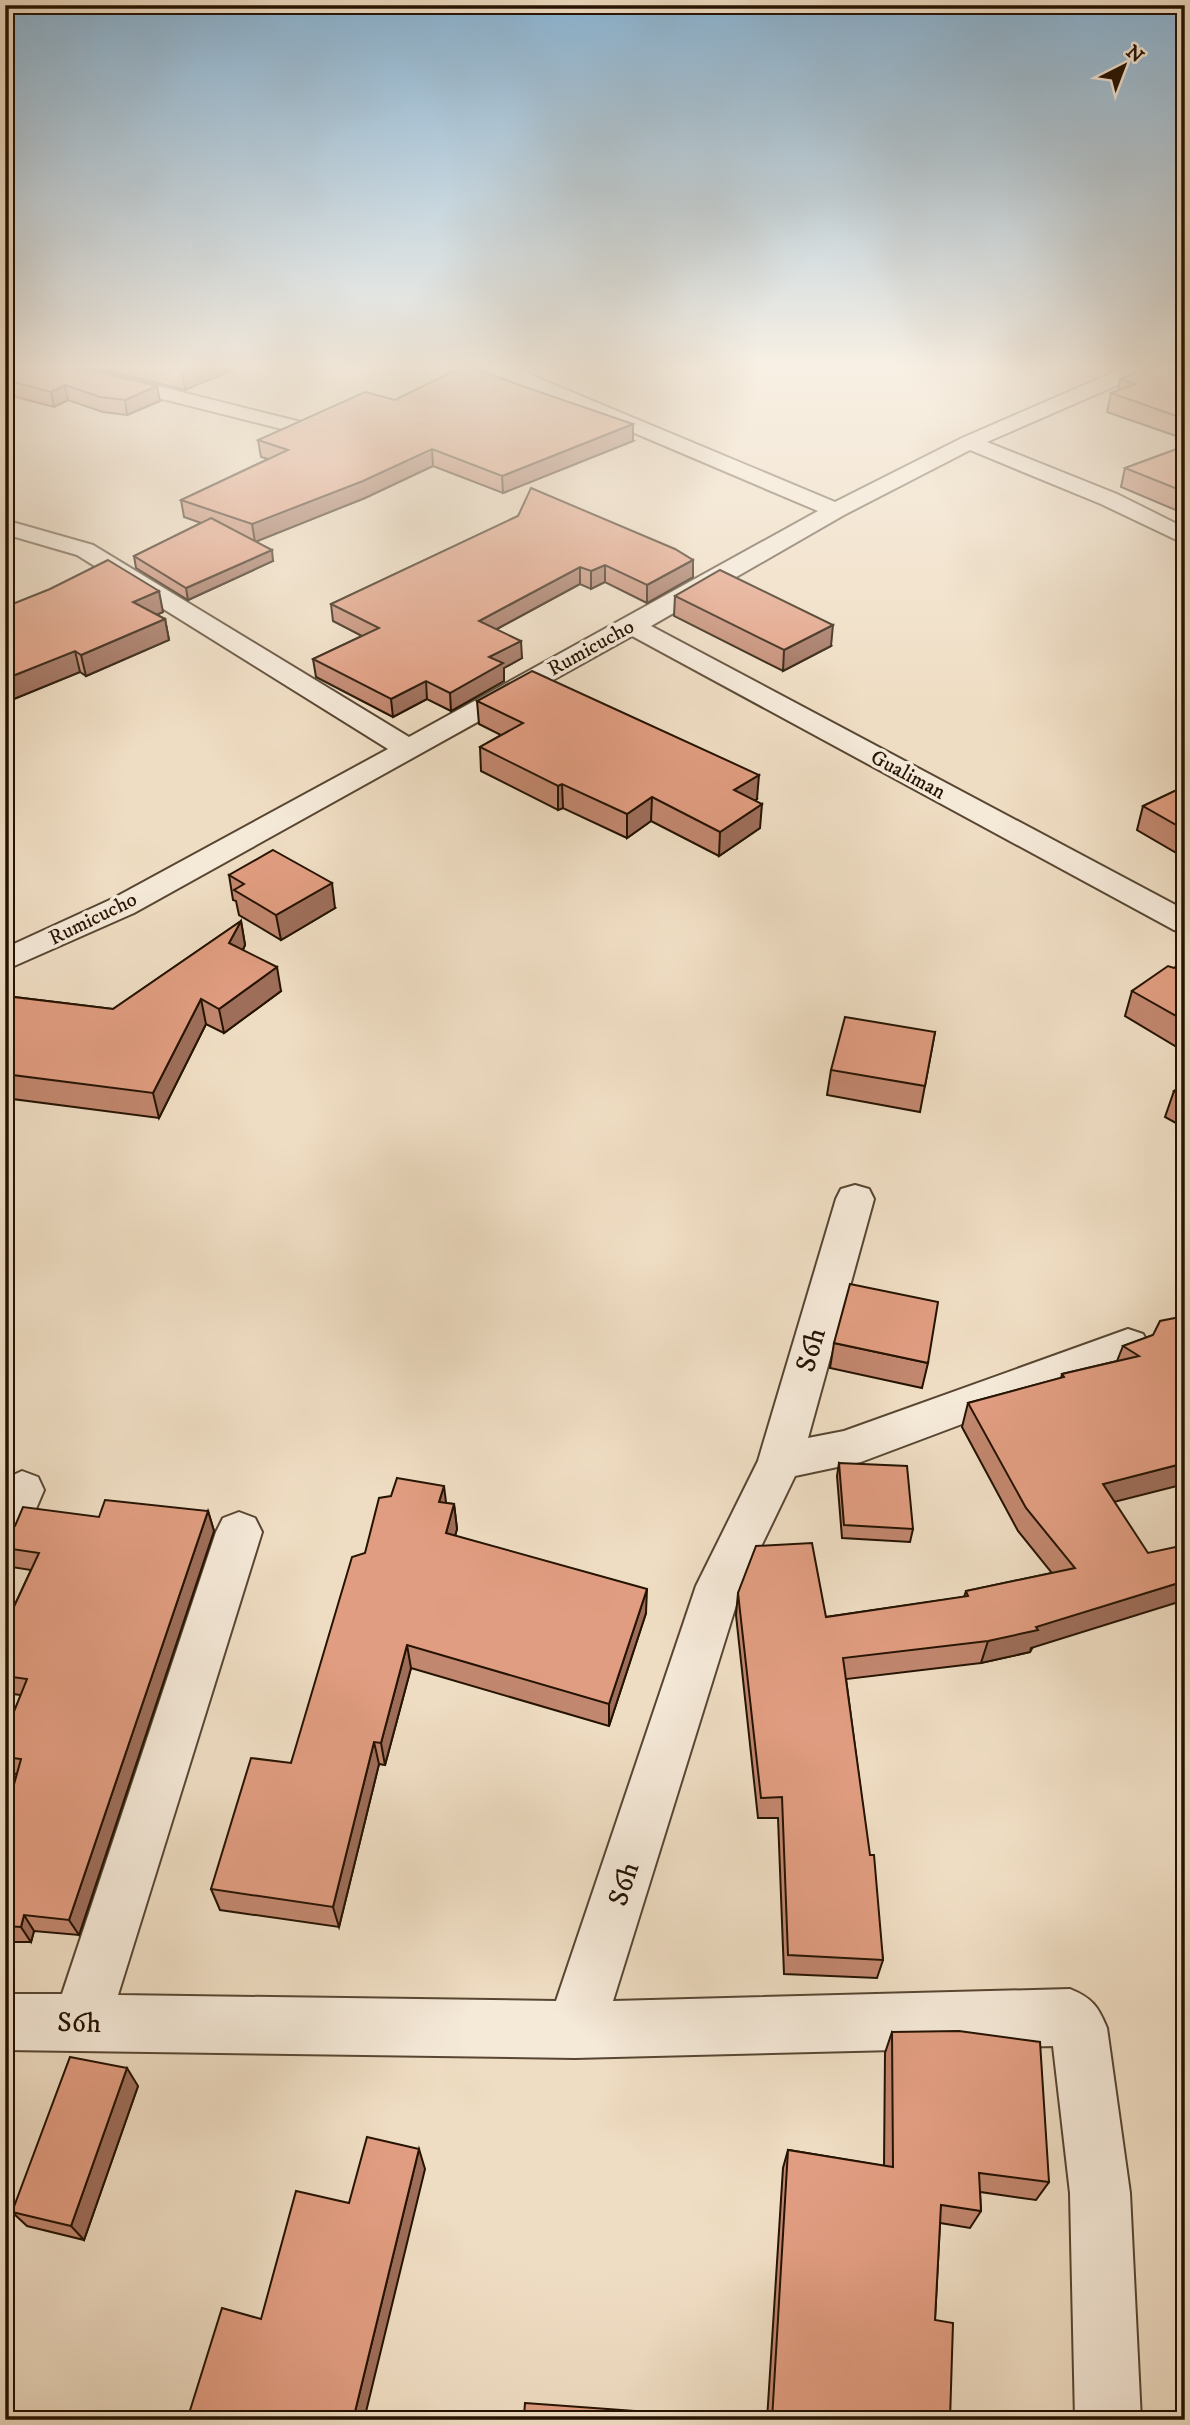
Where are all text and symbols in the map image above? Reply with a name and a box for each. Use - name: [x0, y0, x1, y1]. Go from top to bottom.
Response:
- north arrow: [1088, 32, 1158, 102]
- text: N: [1121, 41, 1148, 69]
- street label: Rumicucho: [543, 614, 639, 682]
- street label: Gualiman: [866, 744, 950, 806]
- street label: Rumicucho: [45, 887, 141, 951]
- street label: S6h: [788, 1324, 834, 1376]
- street label: S6h: [601, 1857, 648, 1910]
- street label: S6h: [57, 2005, 102, 2041]

